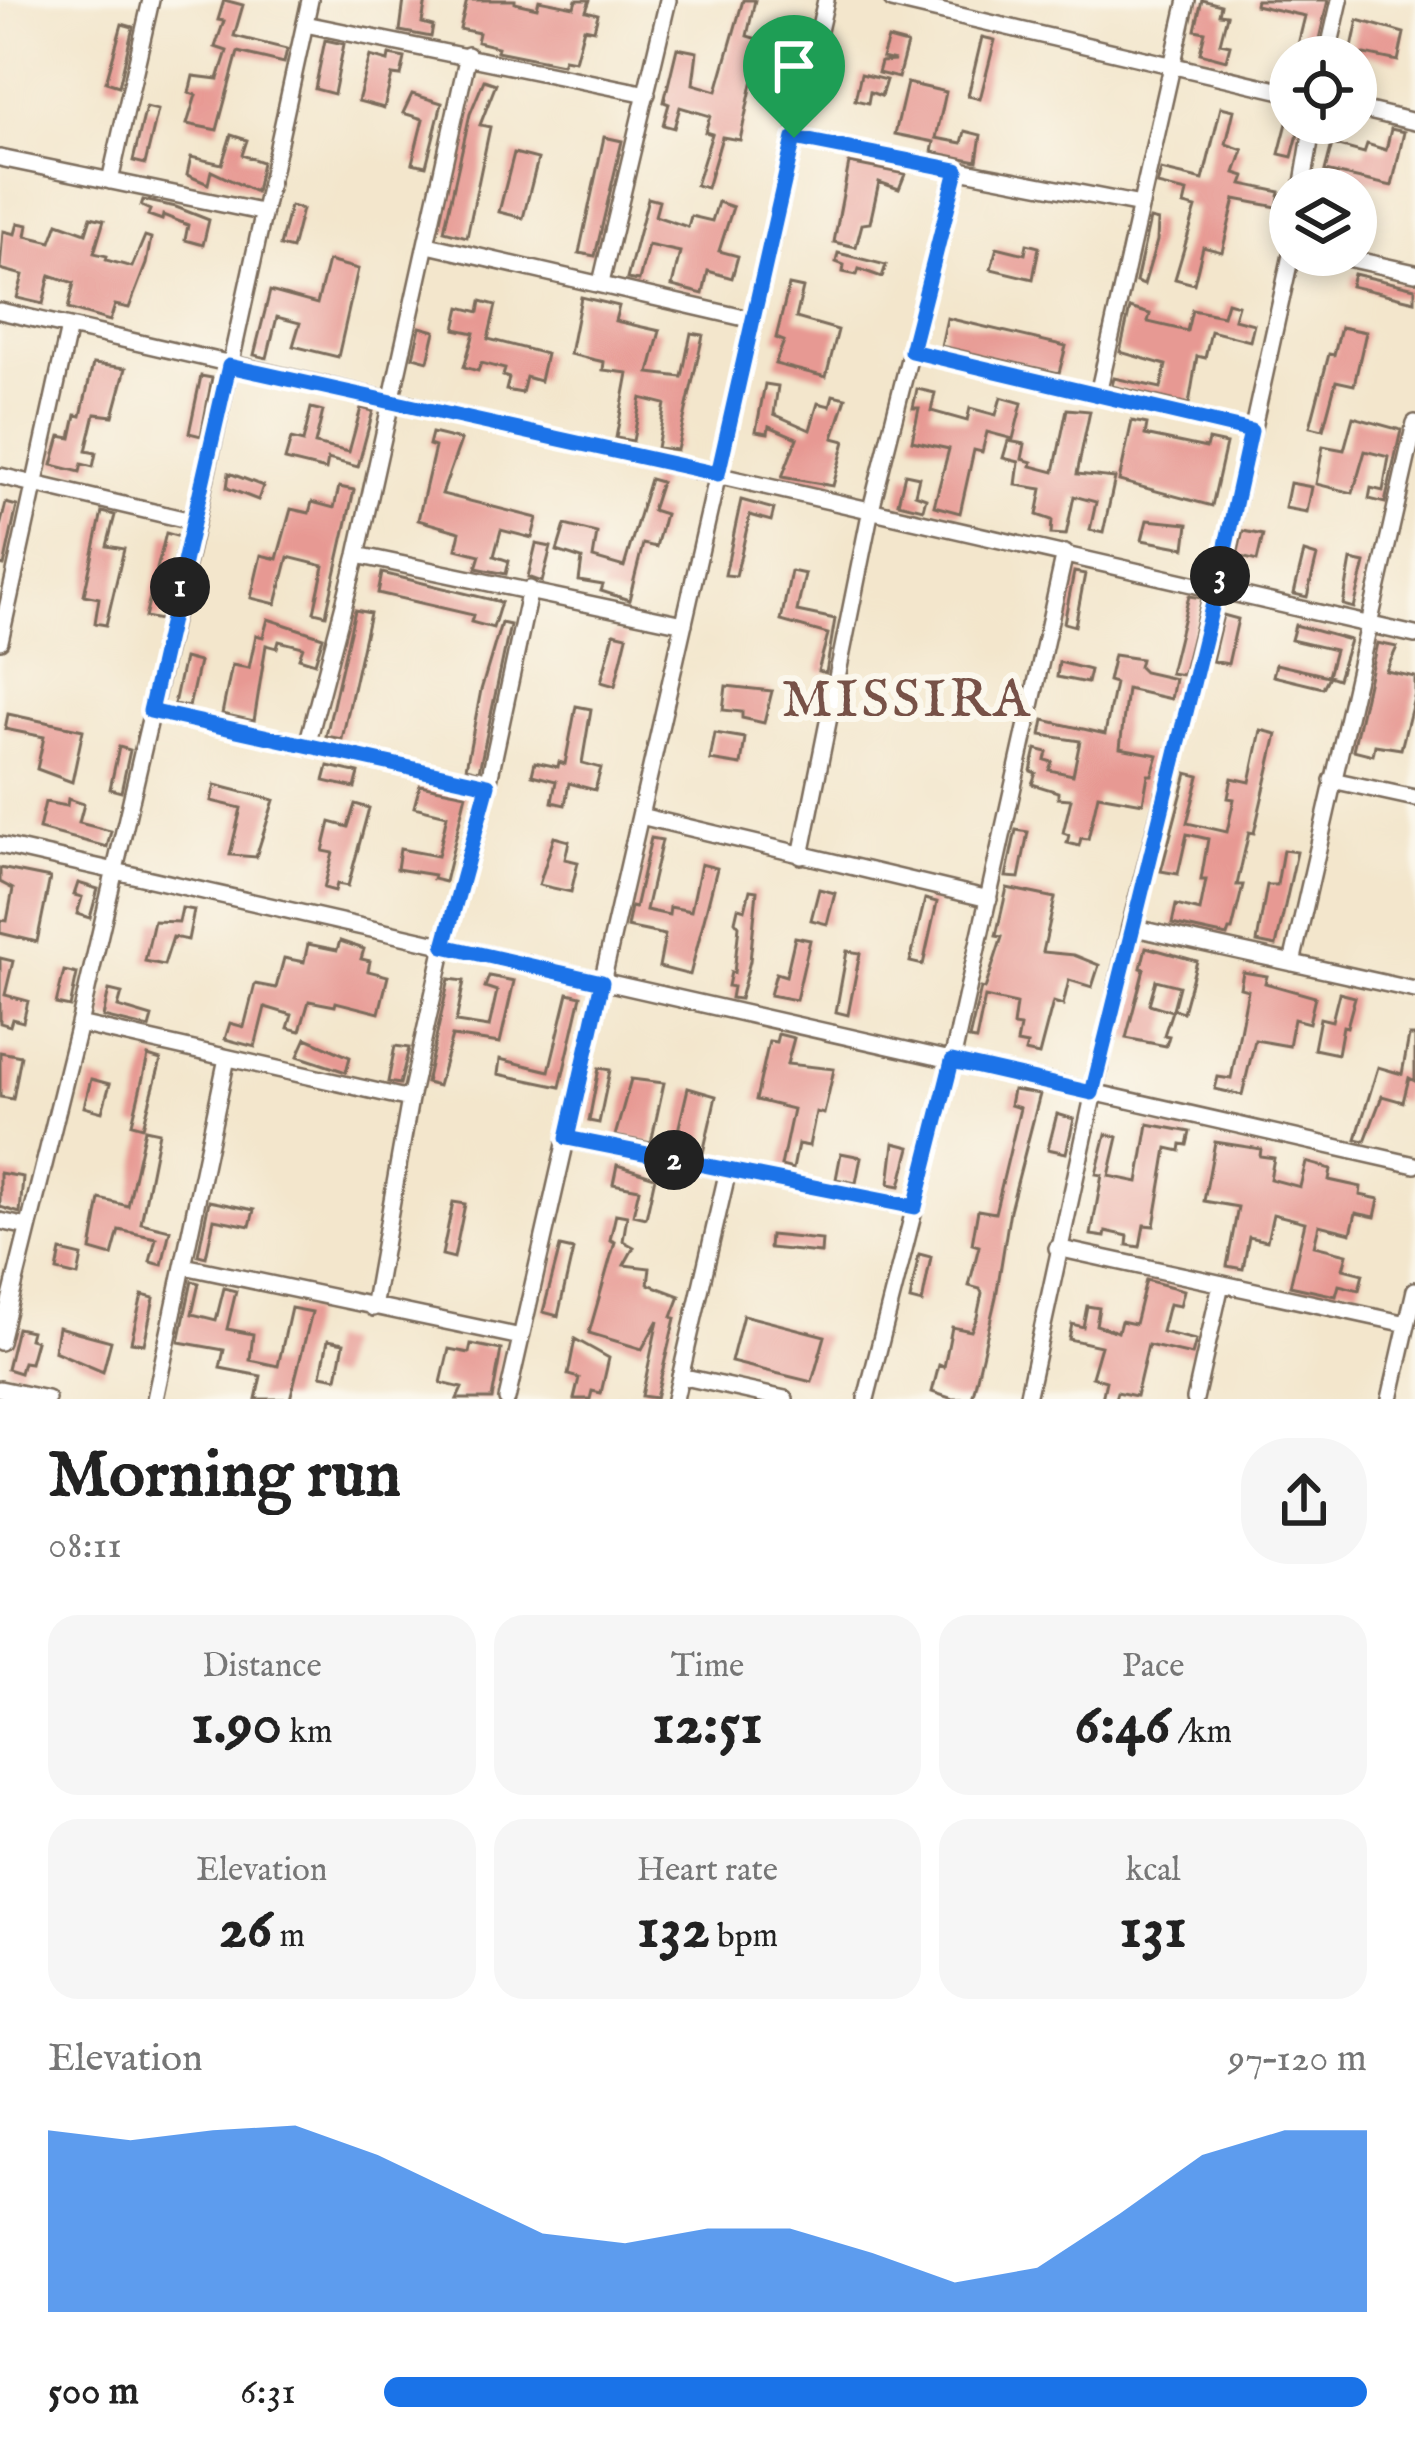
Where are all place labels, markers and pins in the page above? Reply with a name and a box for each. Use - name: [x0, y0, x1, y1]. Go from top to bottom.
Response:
- pin: [743, 15, 845, 138]
- pin: 3: [1190, 546, 1250, 606]
- pin: 1: [150, 557, 210, 617]
- pin: 2: [644, 1130, 704, 1190]

